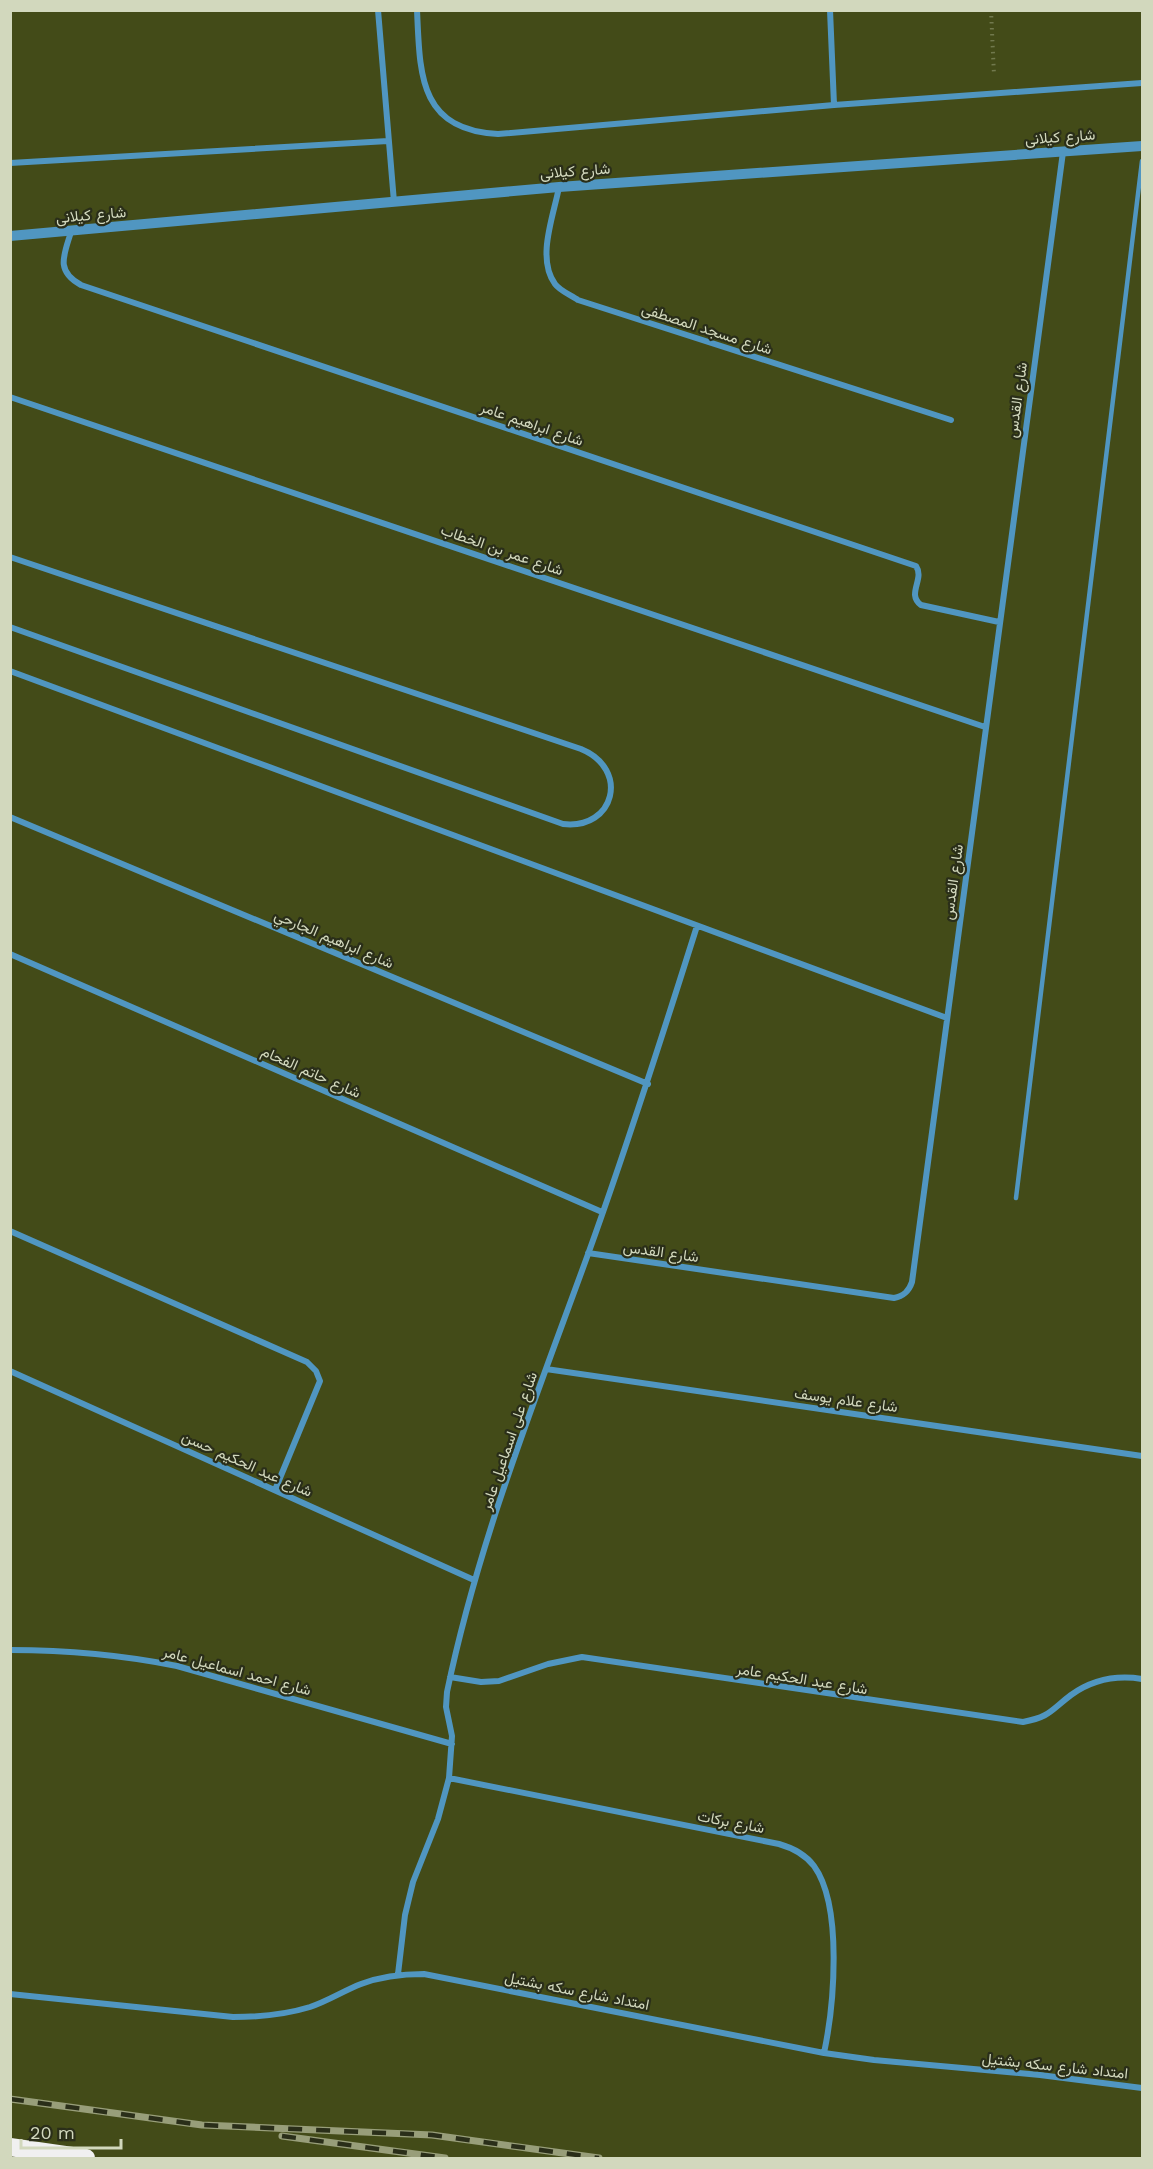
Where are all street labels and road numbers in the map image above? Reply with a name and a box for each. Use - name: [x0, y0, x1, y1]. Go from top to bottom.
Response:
- street label: شارع كيلانى: [1024, 126, 1096, 150]
- street label: شارع كيلانى: [539, 160, 611, 184]
- street label: شارع كيلانى: [55, 203, 127, 229]
- street label: شارع مسجد المصطفى: [639, 299, 775, 361]
- street label: شارع القدس: [1003, 361, 1033, 439]
- street label: شارع ابراهيم عامر: [477, 398, 586, 452]
- street label: شارع عمر بن الخطاب: [438, 521, 566, 581]
- street label: شارع القدس: [939, 843, 969, 921]
- street label: شارع ابراهيم الجارحي: [270, 906, 396, 976]
- street label: شارع حاتم الفحام: [258, 1042, 364, 1104]
- street label: شارع القدس: [622, 1238, 700, 1268]
- street label: شارع على اسماعيل عامر: [477, 1369, 543, 1514]
- street label: شارع علام يوسف: [793, 1384, 899, 1418]
- street label: شارع عبد الحكيم حسن: [178, 1427, 315, 1503]
- street label: شارع احمد اسماعيل عامر: [159, 1642, 313, 1701]
- street label: شارع عبد الحكيم عامر: [734, 1660, 869, 1700]
- street label: شارع بركات: [696, 1807, 766, 1839]
- street label: امتداد شارع سكه بشتيل: [503, 1968, 651, 2016]
- street label: امتداد شارع سكه بشتيل: [981, 2049, 1129, 2085]

